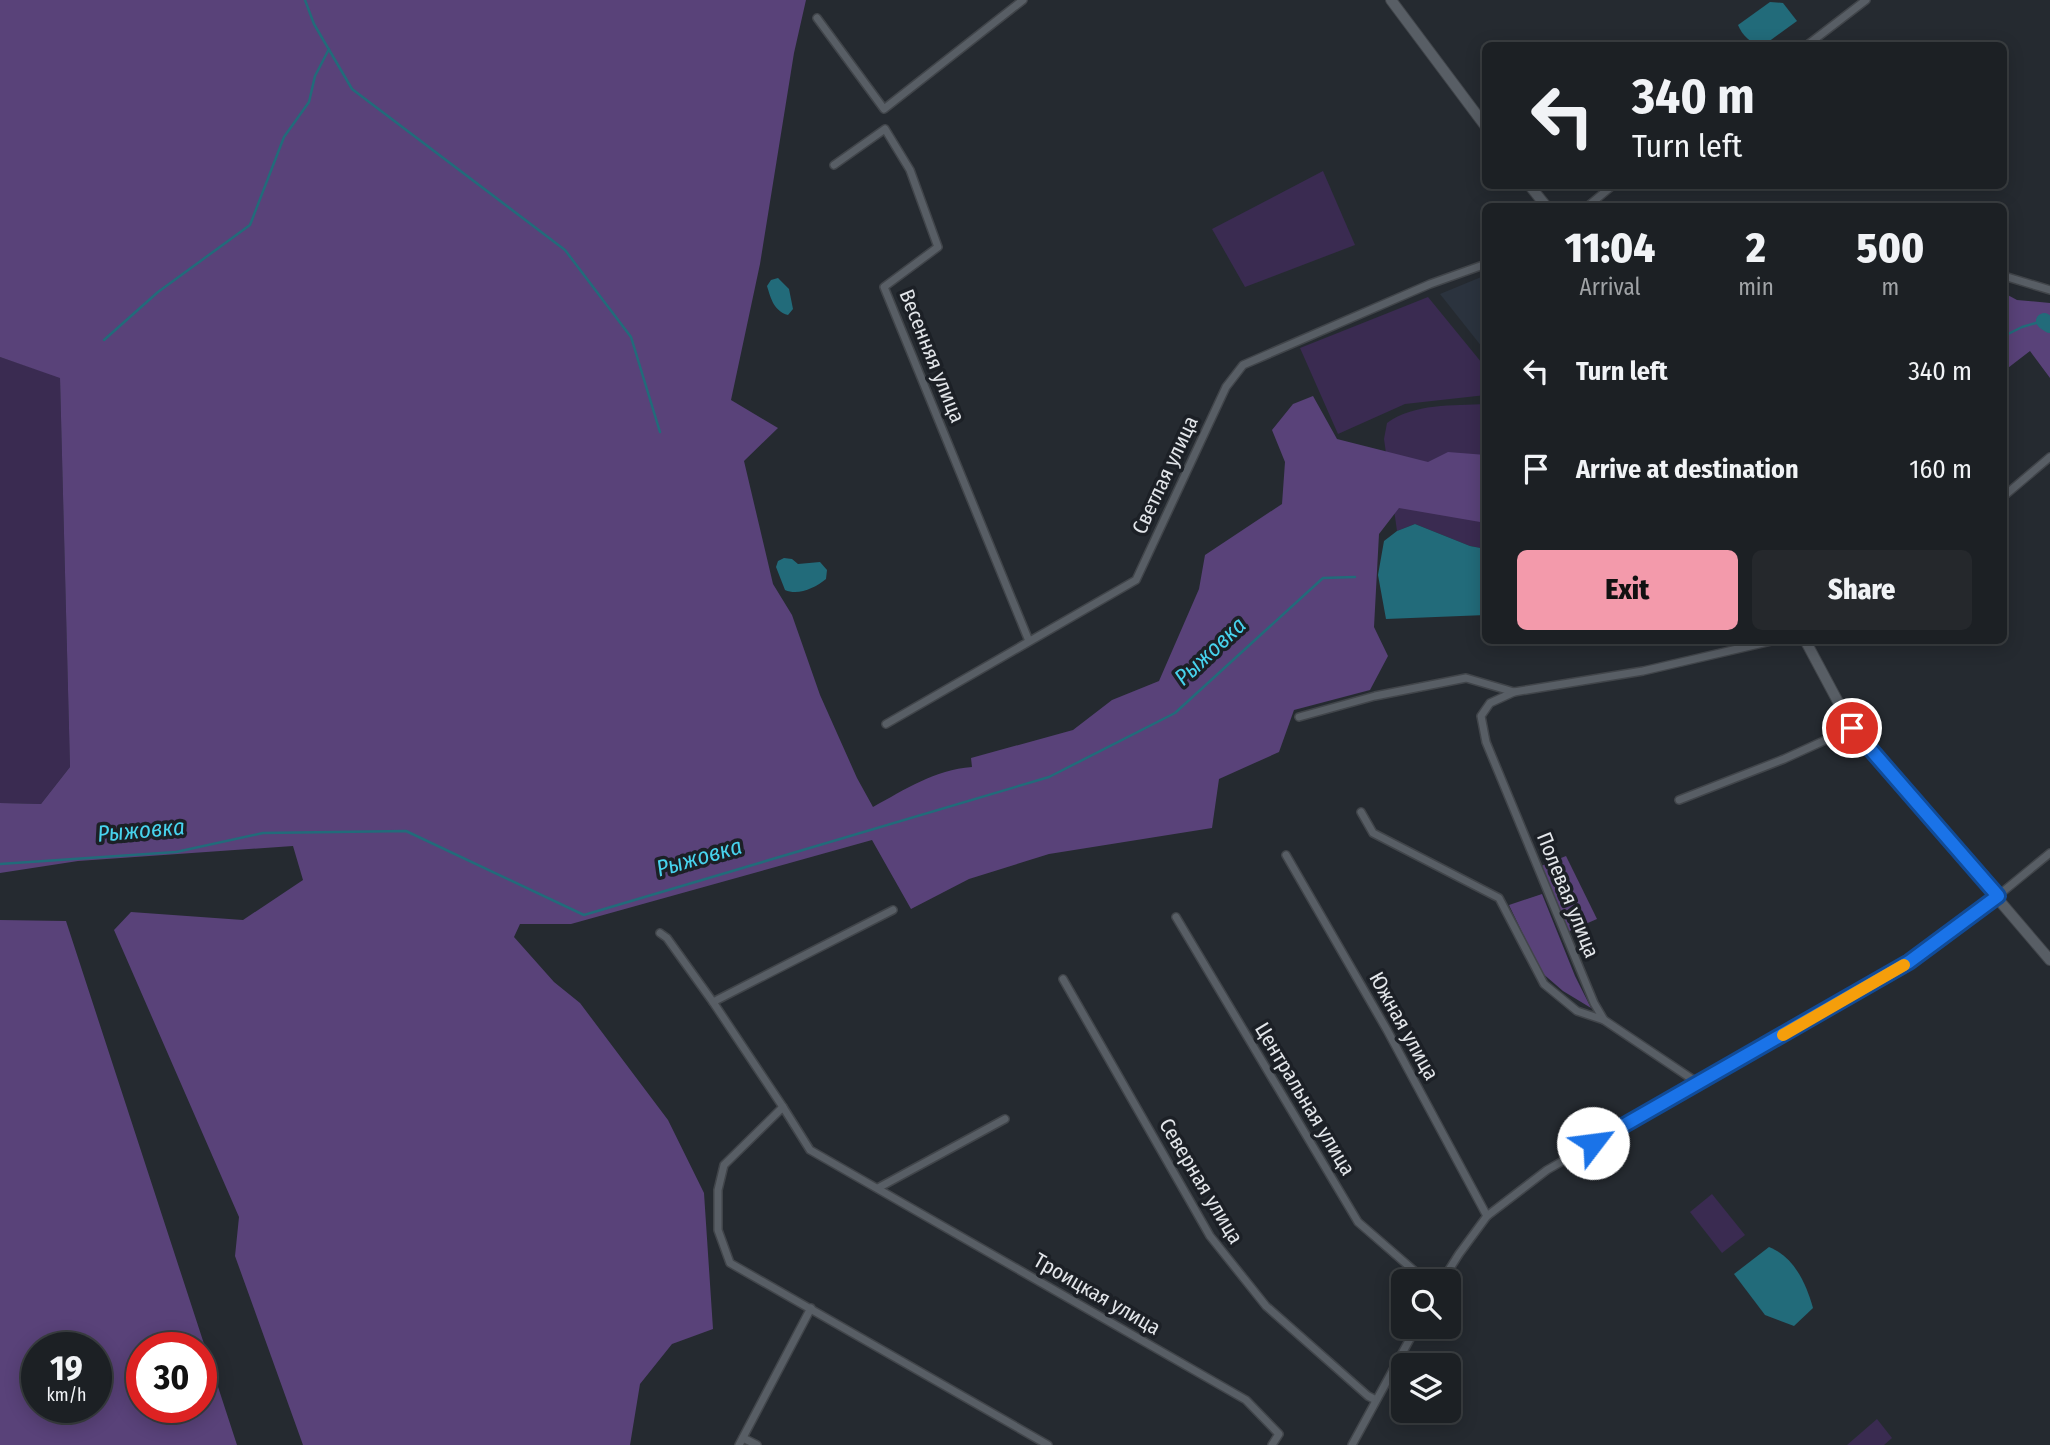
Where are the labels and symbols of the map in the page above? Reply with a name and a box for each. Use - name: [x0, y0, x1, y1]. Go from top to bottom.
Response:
- street label: Весенняя улица: [893, 285, 971, 427]
- street label: Светлая улица: [1126, 412, 1204, 538]
- water label: Рыжовка: [1168, 611, 1252, 691]
- pin: [1822, 698, 1882, 758]
- water label: Рыжовка: [96, 812, 186, 848]
- street label: Полевая улица: [1531, 828, 1605, 962]
- water label: Рыжовка: [653, 831, 745, 883]
- street label: Южная улица: [1364, 967, 1444, 1085]
- street label: Центральная улица: [1249, 1018, 1361, 1180]
- position arrow: [1556, 1106, 1630, 1180]
- street label: Северная улица: [1153, 1113, 1249, 1249]
- street label: Троицкая улица: [1029, 1247, 1165, 1341]
- speed limit sign: 30: [126, 1332, 217, 1423]

